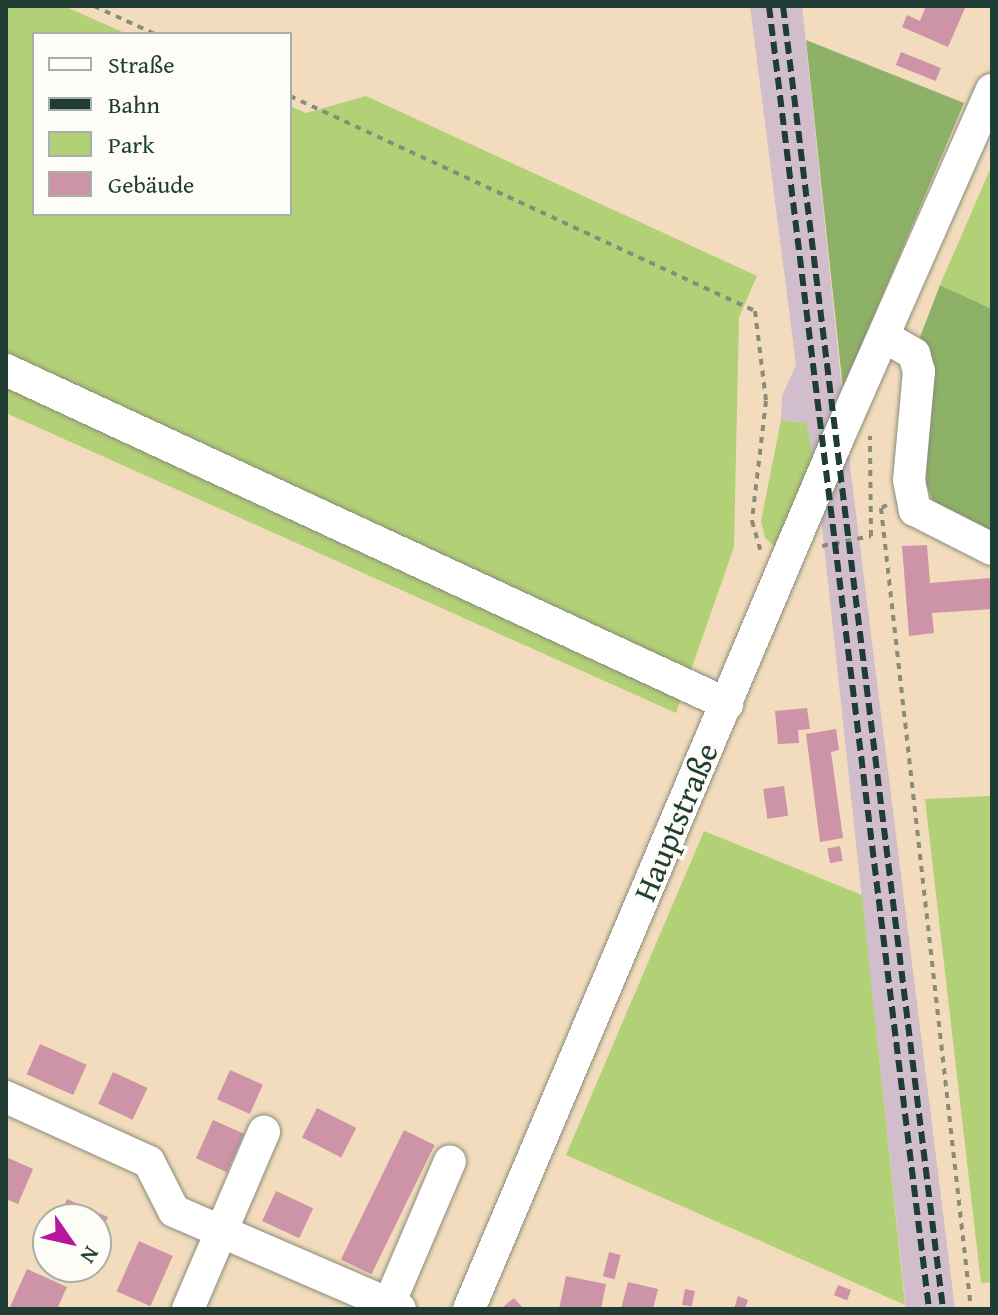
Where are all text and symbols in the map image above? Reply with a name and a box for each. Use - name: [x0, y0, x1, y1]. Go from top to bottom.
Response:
- legend: [32, 32, 292, 216]
- text: Straße: [108, 47, 175, 82]
- text: Bahn: [108, 87, 160, 122]
- text: Park: [108, 127, 154, 162]
- text: Gebäude: [108, 167, 194, 202]
- street label: Hauptstraße: [626, 737, 726, 907]
- north arrow: [32, 1203, 112, 1283]
- text: N: [73, 1240, 108, 1270]

